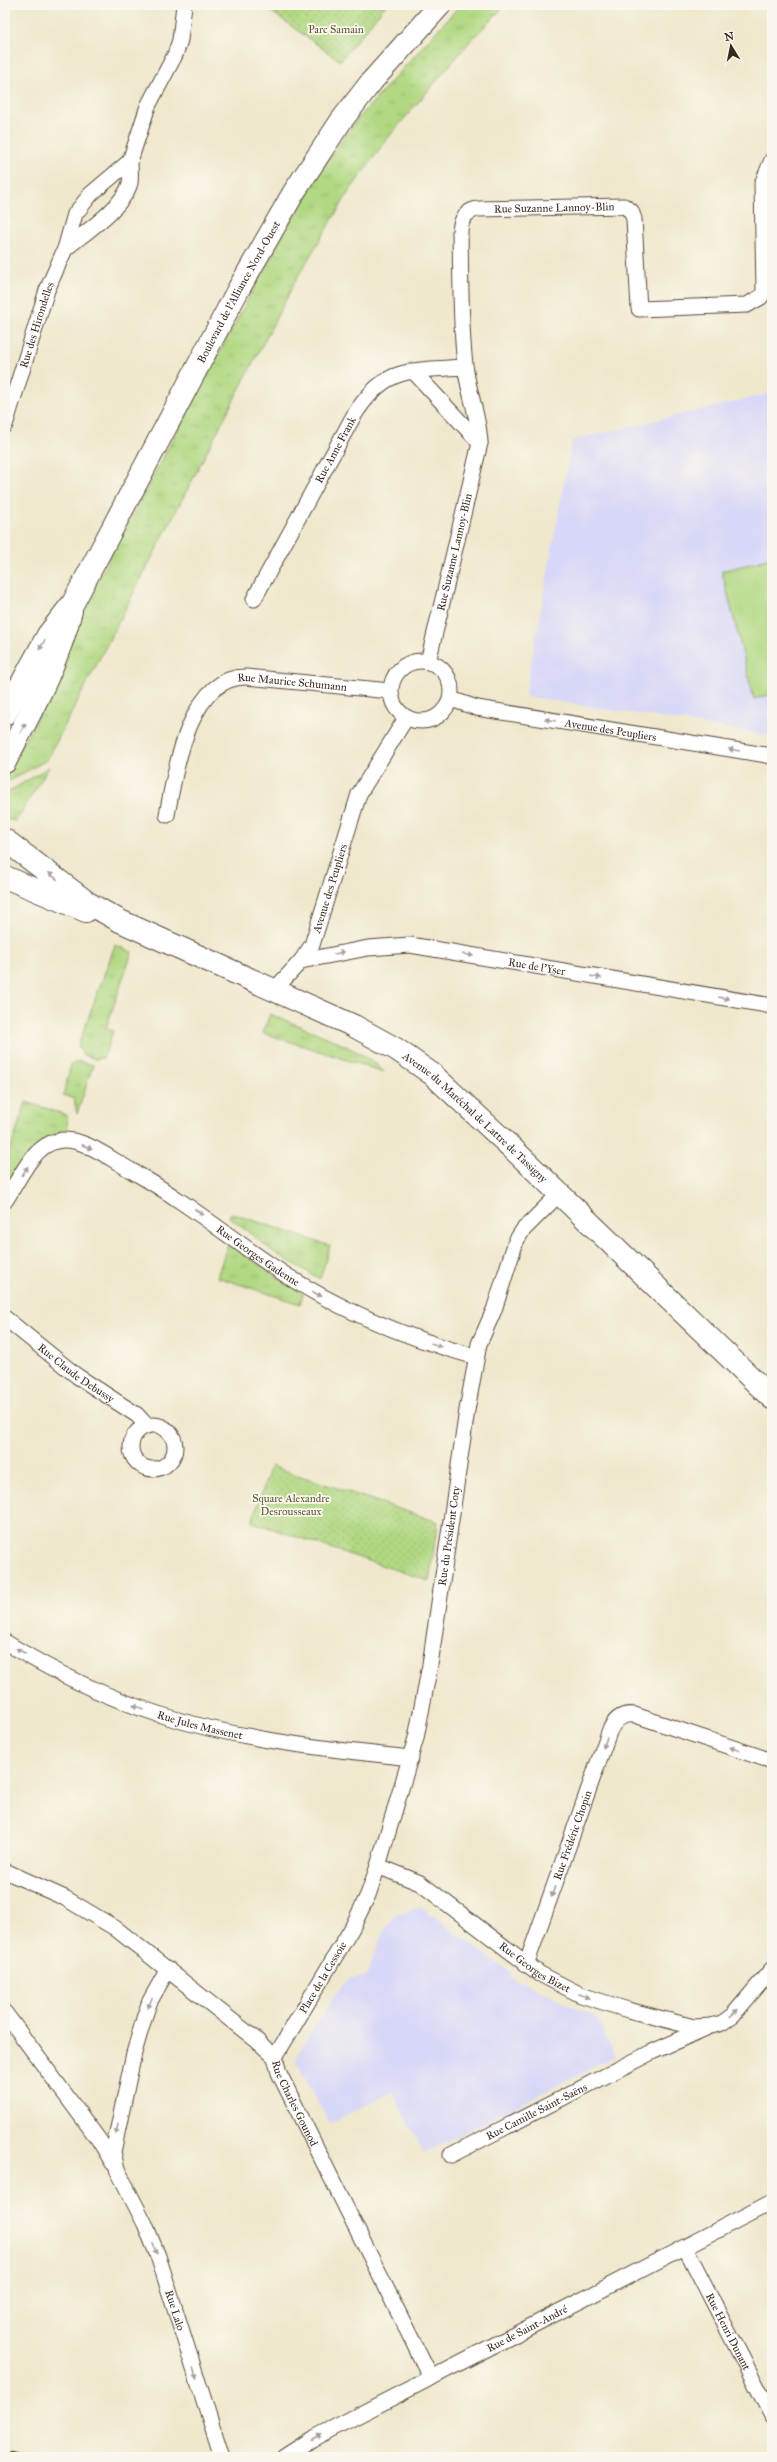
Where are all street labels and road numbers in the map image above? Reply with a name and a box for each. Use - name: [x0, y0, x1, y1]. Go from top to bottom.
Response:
- street label: Rue Suzanne Lannoy-Blin: [494, 200, 615, 216]
- street label: Boulevard de l'Alliance Nord-Ouest: [195, 219, 283, 365]
- street label: Rue des Hirondelles: [17, 280, 57, 370]
- street label: Rue Anne Frank: [312, 414, 359, 485]
- street label: Rue Suzanne Lannoy-Blin: [434, 492, 475, 612]
- street label: Rue Maurice Schumann: [237, 671, 347, 694]
- street label: Avenue des Peupliers: [563, 716, 657, 744]
- street label: Avenue des Peupliers: [310, 842, 350, 936]
- street label: Rue de l'Yser: [507, 956, 567, 978]
- street label: Avenue du Maréchal de Lattre de Tassigny: [399, 1049, 551, 1186]
- street label: Rue Georges Gadenne: [214, 1223, 302, 1289]
- street label: Rue Claude Debussy: [35, 1341, 117, 1406]
- street label: Rue du Président Coty: [436, 1484, 463, 1587]
- street label: Rue Jules Massenet: [156, 1708, 244, 1742]
- street label: Rue Frédéric Chopin: [551, 1789, 595, 1882]
- street label: Place de la Cessoie: [297, 1939, 350, 2016]
- street label: Rue Georges Bizet: [496, 1939, 573, 1996]
- street label: Rue Charles Gounod: [269, 2059, 321, 2149]
- street label: Rue Camille Saint-Saëns: [484, 2080, 589, 2143]
- street label: Rue Lalo: [162, 2288, 187, 2333]
- street label: Rue Henri Dunant: [703, 2291, 753, 2373]
- street label: Rue de Saint-André: [485, 2302, 570, 2355]

